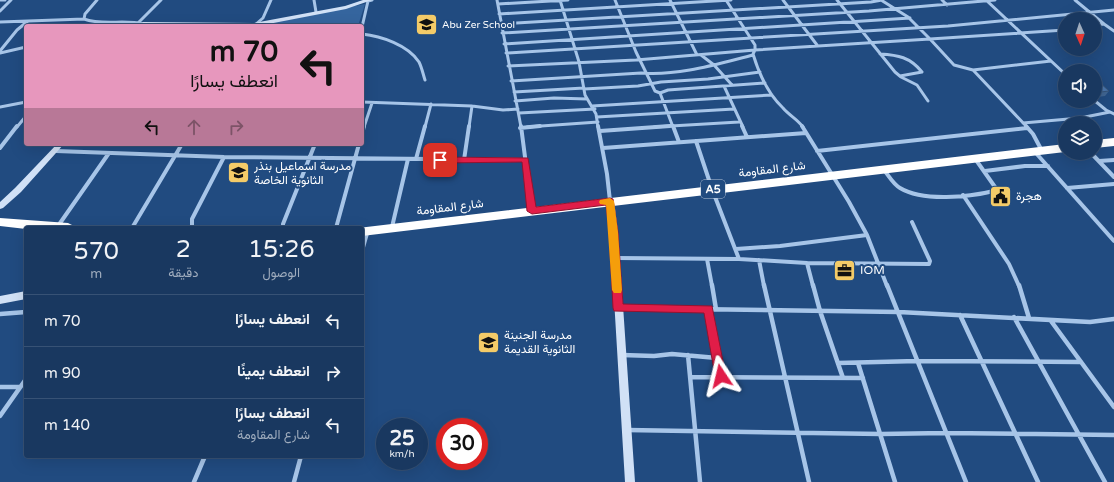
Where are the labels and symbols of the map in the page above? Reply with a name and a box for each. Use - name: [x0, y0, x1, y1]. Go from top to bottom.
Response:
- school or university icon: Abu Zer School: [413, 11, 439, 37]
- north arrow: [1058, 12, 1102, 56]
- place label: Abu Zer School: [442, 19, 515, 31]
- pin: [423, 143, 457, 177]
- street label: شارع المقاومة: [738, 158, 807, 182]
- place label: مدرسة اسماعيل بنذر الثانوية الخاصة: [253, 159, 351, 188]
- school or university icon: مدرسة اسماعيل بنذر الثانوية الخاصة: [225, 160, 251, 186]
- road number: A5: [701, 180, 725, 198]
- public building icon: هجرة: [988, 183, 1014, 209]
- place label: هجرة: [1016, 189, 1042, 204]
- street label: شارع المقاومة: [416, 196, 485, 220]
- office icon: IOM: [831, 257, 857, 283]
- place label: IOM: [860, 263, 885, 277]
- place label: مدرسة الجنينة الثانوية القديمة: [504, 328, 575, 357]
- school or university icon: مدرسة الجنينة الثانوية القديمة: [476, 329, 502, 355]
- position arrow: [700, 355, 742, 397]
- speed limit sign: 30: [436, 418, 488, 470]

